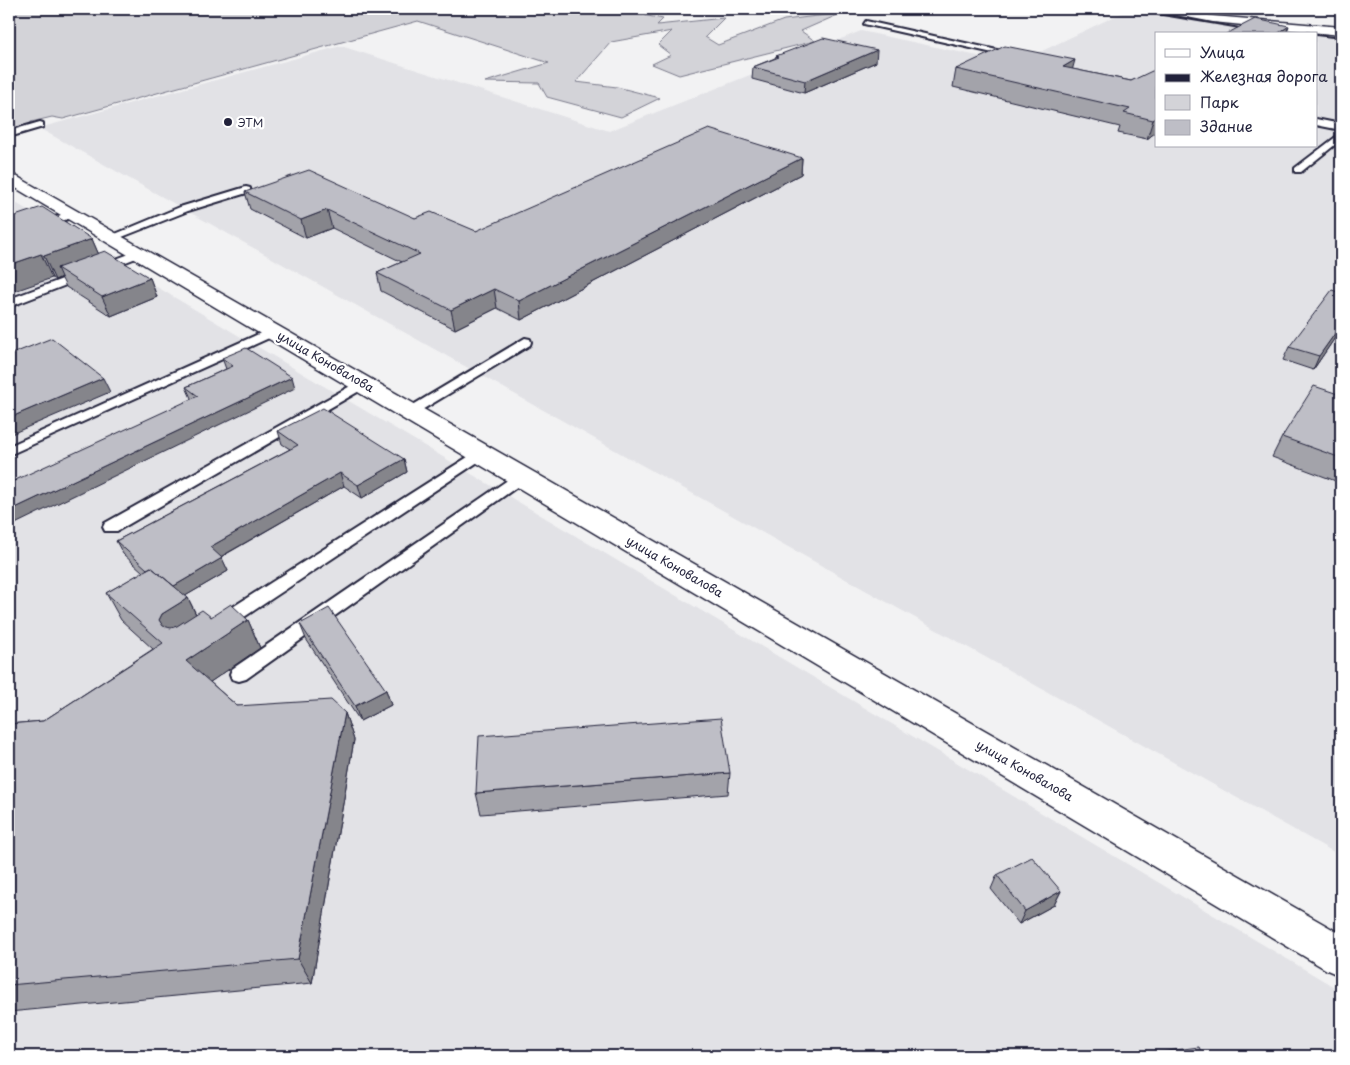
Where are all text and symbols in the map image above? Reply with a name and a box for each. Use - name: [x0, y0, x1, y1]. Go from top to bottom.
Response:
- legend: [1155, 32, 1318, 148]
- text: Улица: [1200, 40, 1245, 63]
- text: Железная дорога: [1200, 64, 1328, 87]
- text: Парк: [1200, 90, 1239, 113]
- place label: ЭТМ: [237, 114, 263, 131]
- text: Здание: [1200, 114, 1253, 137]
- marker: ЭТМ: [222, 116, 234, 128]
- street label: улица Коновалова: [274, 326, 378, 396]
- street label: улица Коновалова: [623, 531, 727, 601]
- street label: улица Коновалова: [973, 735, 1077, 805]

